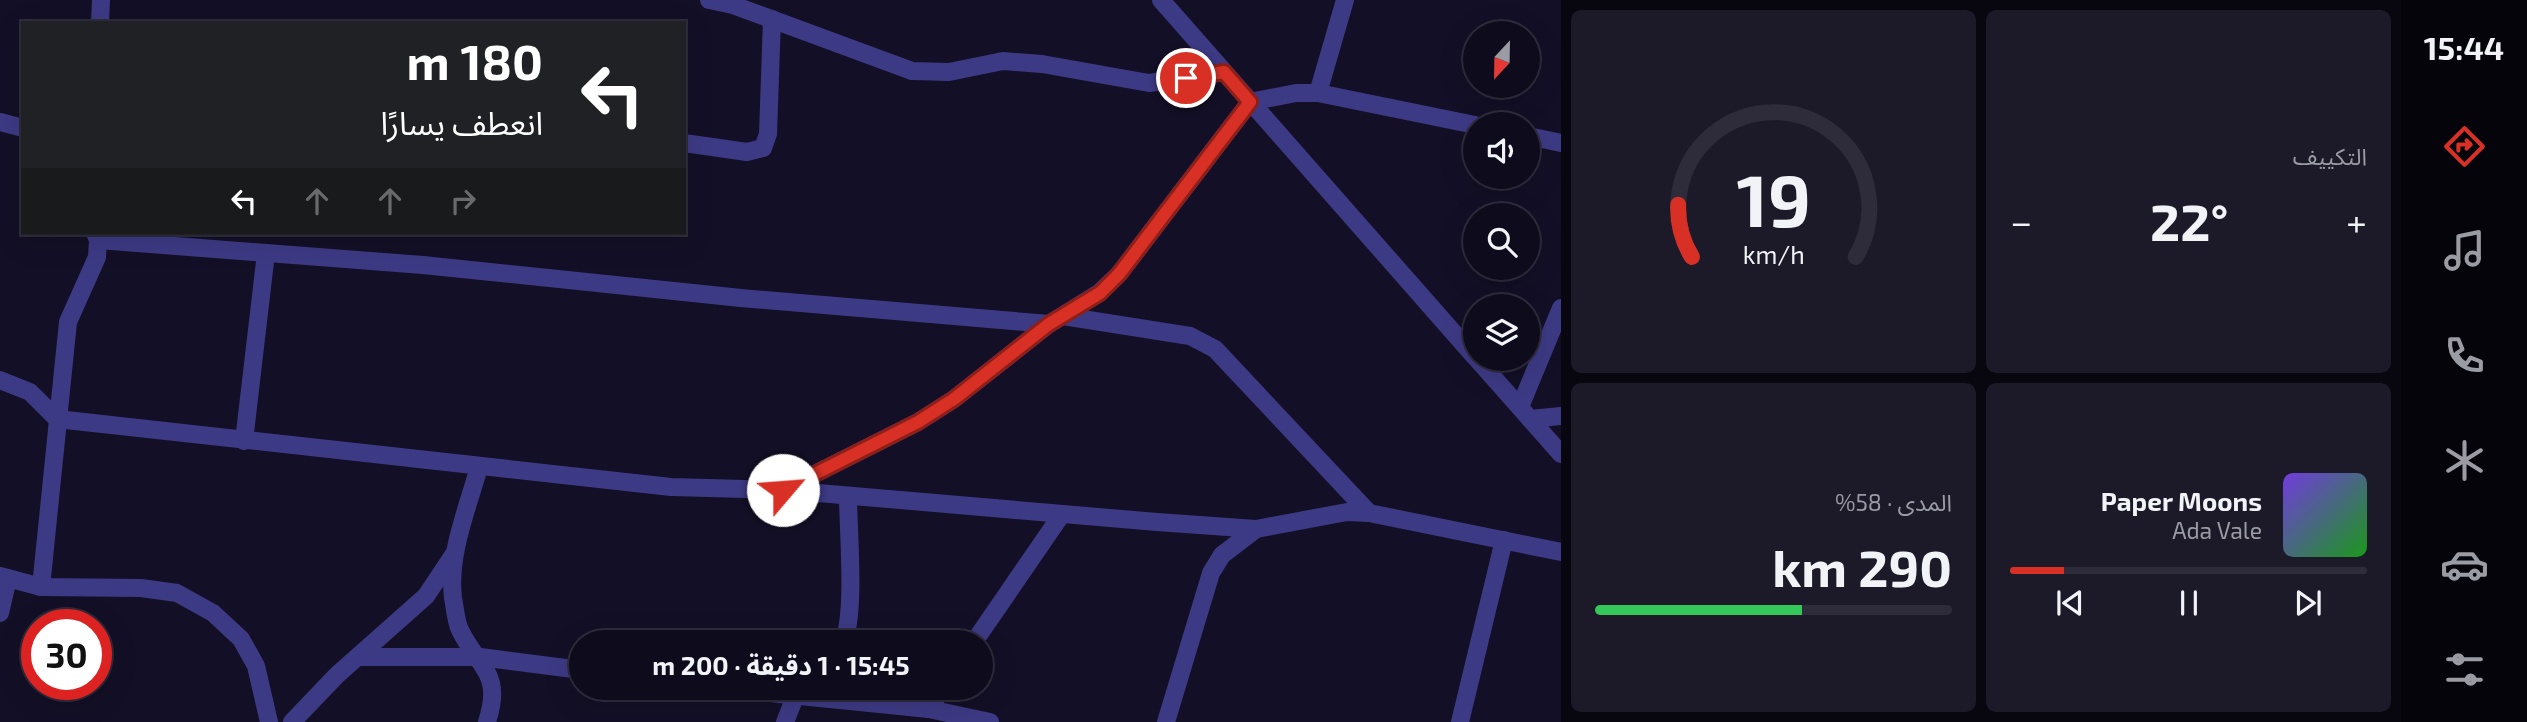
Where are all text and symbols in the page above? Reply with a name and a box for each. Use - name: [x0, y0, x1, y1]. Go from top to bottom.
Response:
- north arrow: [1463, 21, 1540, 98]
- map controls: [1463, 21, 1540, 371]
- text: 15:44: [2424, 28, 2504, 66]
- text: 180 m: [407, 31, 543, 90]
- pin: [1156, 48, 1216, 108]
- icon: left: [567, 49, 658, 140]
- icon: arrive: [1167, 59, 1205, 97]
- text: انعطف يسارًا: [380, 103, 543, 141]
- button: sound: [1463, 112, 1540, 189]
- icon: directions: [2440, 122, 2489, 171]
- text: التكييف: [2293, 142, 2367, 170]
- text: 19: [1736, 155, 1811, 243]
- icon: left: [225, 182, 263, 220]
- icon: ahead: [298, 182, 336, 220]
- icon: ahead: [371, 182, 409, 220]
- icon: right: [444, 182, 482, 220]
- text: 22°: [2150, 189, 2228, 251]
- text: −: [2010, 198, 2032, 244]
- text: +: [2346, 198, 2367, 244]
- button: search: [1463, 203, 1540, 280]
- icon: music: [2440, 226, 2489, 275]
- text: km/h: [1742, 239, 1805, 269]
- button: layers: [1463, 294, 1540, 371]
- icon: phone: [2440, 331, 2489, 380]
- icon: climate: [2440, 436, 2489, 485]
- position arrow: [746, 453, 820, 527]
- text: Paper Moons: [2101, 485, 2262, 516]
- text: المدى · 58%: [1835, 488, 1952, 516]
- text: Ada Vale: [2172, 516, 2262, 544]
- text: 290 km: [1772, 535, 1952, 597]
- icon: car: [2440, 540, 2489, 589]
- icon: previous: [2051, 584, 2089, 622]
- icon: pause: [2170, 584, 2208, 622]
- icon: next: [2289, 584, 2327, 622]
- speed limit sign: 30: [21, 609, 112, 700]
- icon: filters: [2440, 645, 2489, 694]
- text: 15:45 · 1 دقيقة · 200 m: [652, 649, 910, 680]

